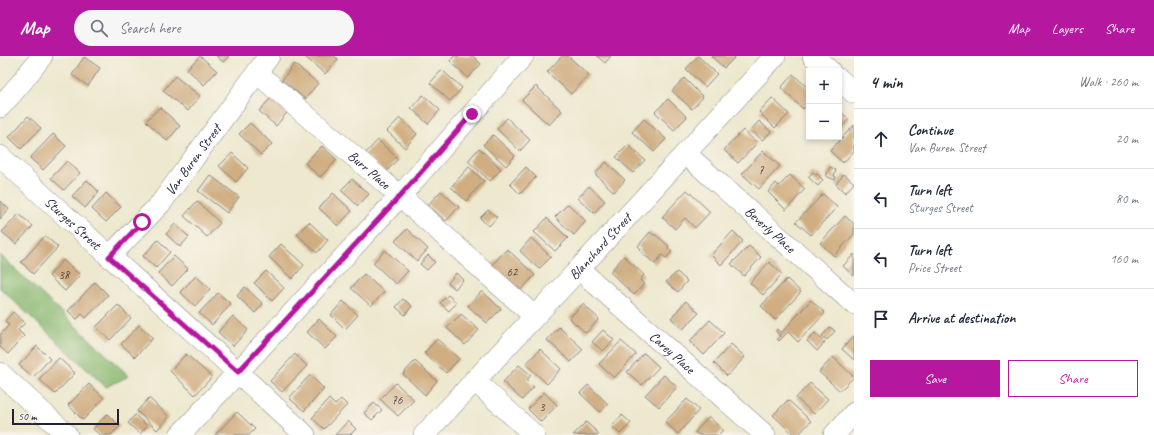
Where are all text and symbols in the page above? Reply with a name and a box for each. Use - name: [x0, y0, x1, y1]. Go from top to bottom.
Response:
- search box: [74, 10, 354, 46]
- text: Map: [20, 16, 50, 40]
- icon: search: [88, 17, 110, 39]
- text: Search here: [120, 19, 181, 38]
- text: Map: [1008, 20, 1030, 37]
- text: Layers: [1052, 20, 1083, 37]
- text: Share: [1105, 20, 1134, 37]
- map controls: [806, 68, 842, 140]
- button: +: [806, 68, 842, 104]
- text: 4 min: [870, 72, 903, 93]
- text: Walk · 260 m: [1079, 74, 1138, 90]
- button: −: [806, 104, 842, 140]
- route end: [463, 105, 481, 123]
- street label: Van Buren Street: [161, 119, 226, 198]
- text: Continue: [908, 121, 953, 140]
- icon: ahead: [870, 128, 892, 150]
- text: 20 m: [1116, 131, 1138, 147]
- text: Van Buren Street: [908, 140, 986, 156]
- street label: Burr Place: [345, 147, 395, 193]
- house number: 7: [758, 162, 764, 178]
- text: Turn left: [908, 181, 951, 200]
- icon: left: [870, 188, 892, 210]
- text: 80 m: [1116, 191, 1138, 207]
- street label: Sturges Street: [41, 193, 106, 254]
- text: Sturges Street: [908, 200, 973, 216]
- street label: Beverly Place: [742, 202, 800, 257]
- street label: Blanchard Street: [565, 208, 636, 283]
- route start: [133, 213, 151, 231]
- text: Turn left: [908, 241, 951, 260]
- icon: left: [870, 248, 892, 270]
- text: 160 m: [1110, 251, 1138, 267]
- text: Price Street: [908, 260, 961, 276]
- house number: 62: [507, 264, 519, 280]
- house number: 38: [59, 267, 71, 283]
- icon: arrive: [870, 308, 892, 330]
- text: Arrive at destination: [908, 309, 1015, 328]
- street label: Carey Place: [646, 328, 699, 378]
- button: Save: [870, 360, 1000, 397]
- button: Share: [1008, 360, 1138, 397]
- house number: 76: [392, 392, 403, 408]
- house number: 3: [539, 399, 546, 415]
- scale bar: [12, 407, 119, 426]
- text: 50 m: [18, 409, 37, 423]

